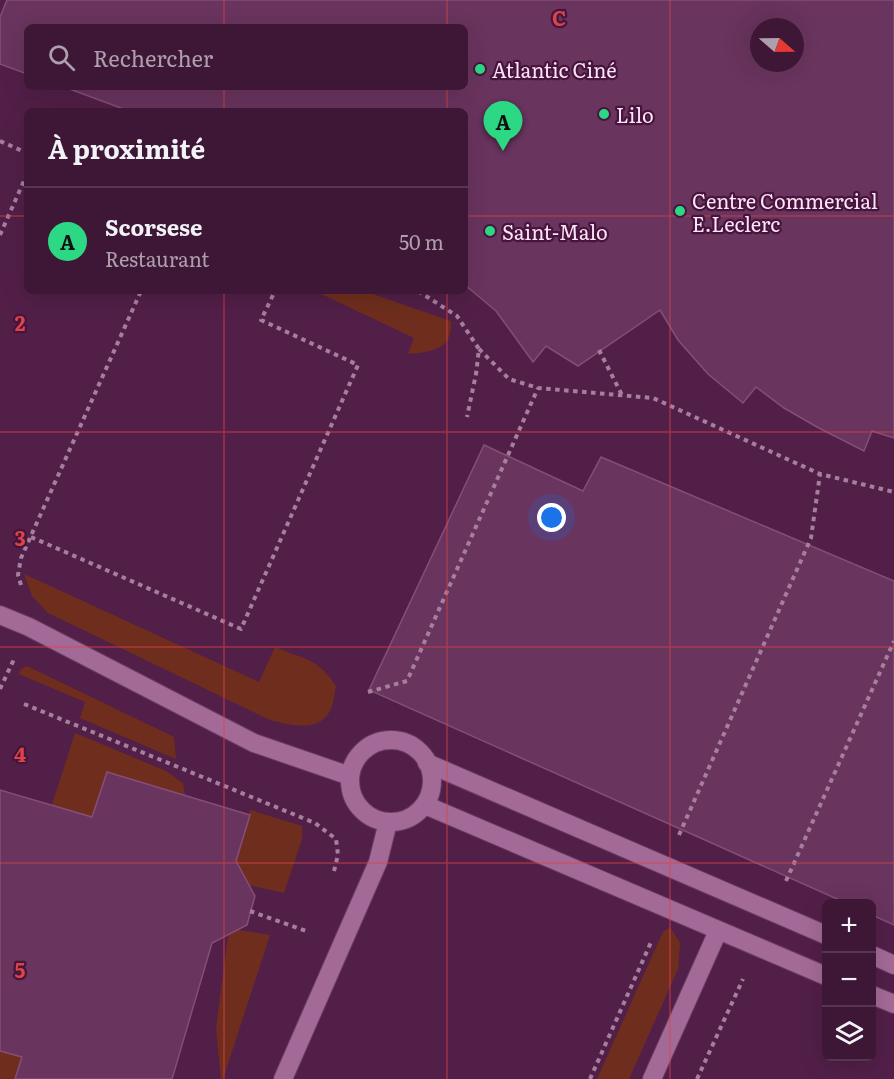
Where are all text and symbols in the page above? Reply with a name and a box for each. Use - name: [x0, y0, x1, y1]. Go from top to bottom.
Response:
- text: C: [552, 2, 566, 32]
- north arrow: [750, 18, 804, 72]
- search box: [24, 24, 468, 90]
- icon: search: [45, 41, 78, 74]
- text: Rechercher: [93, 41, 213, 74]
- place label: Atlantic Ciné: [492, 54, 617, 84]
- marker: Atlantic Ciné: [473, 62, 487, 76]
- place label: Lilo: [616, 99, 654, 129]
- pin: A: [484, 102, 522, 151]
- marker: Lilo: [597, 107, 611, 121]
- text: À proximité: [48, 128, 205, 167]
- place label: Centre Commercial E.Leclerc: [692, 185, 878, 238]
- marker: Centre Commercial E.Leclerc: [673, 204, 687, 218]
- text: Scorsese: [105, 210, 203, 243]
- place label: Saint-Malo: [502, 216, 608, 246]
- marker: Saint-Malo: [483, 224, 497, 238]
- text: A: [60, 226, 75, 256]
- text: 50 m: [399, 226, 444, 256]
- text: Restaurant: [105, 243, 209, 273]
- text: 2: [15, 307, 26, 337]
- your location: [537, 503, 566, 532]
- text: 3: [14, 522, 26, 552]
- text: 4: [14, 738, 26, 768]
- map controls: [822, 899, 876, 1061]
- button: +: [822, 899, 876, 953]
- button: −: [822, 953, 876, 1007]
- text: 5: [15, 954, 26, 984]
- button: layers: [822, 1007, 876, 1061]

